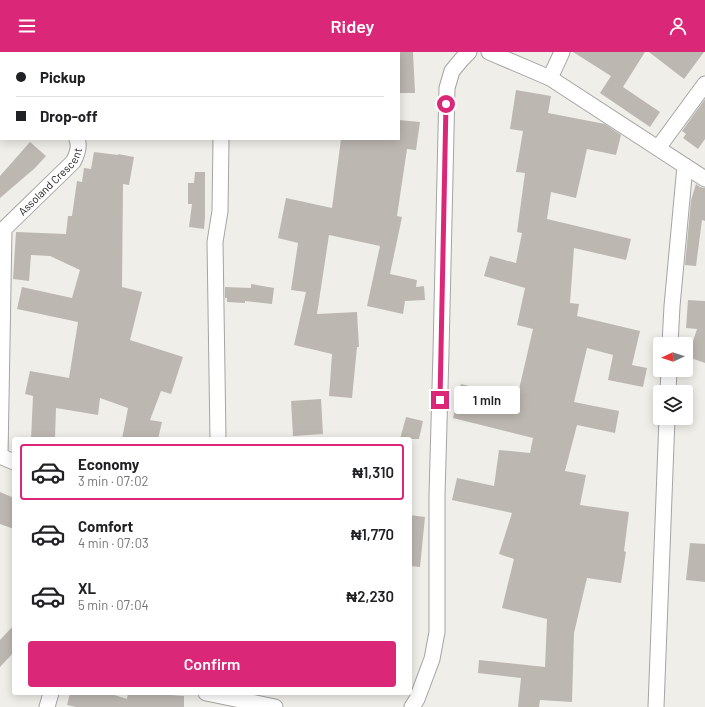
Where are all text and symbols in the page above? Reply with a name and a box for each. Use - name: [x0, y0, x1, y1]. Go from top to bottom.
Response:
- icon: menu: [16, 15, 38, 37]
- text: Ridey: [331, 15, 374, 37]
- icon: person: [667, 15, 689, 37]
- text: Pickup: [40, 68, 86, 86]
- route start: [437, 95, 455, 113]
- text: Drop-off: [40, 107, 98, 125]
- street label: Assoland Crescent: [15, 147, 84, 218]
- north arrow: [653, 337, 693, 377]
- map controls: [653, 337, 693, 425]
- button: layers: [653, 385, 693, 425]
- callout: 1 min: [454, 386, 520, 414]
- route end: [431, 391, 449, 409]
- text: 1 min: [473, 392, 501, 408]
- icon: car: [30, 454, 66, 490]
- text: Economy: [78, 455, 139, 473]
- text: ₦1,310: [352, 463, 394, 481]
- text: 3 min · 07:02: [78, 473, 149, 489]
- icon: car: [30, 516, 66, 552]
- text: Comfort: [78, 517, 133, 535]
- text: ₦1,770: [351, 525, 394, 543]
- text: 4 min · 07:03: [78, 535, 149, 551]
- icon: car: [30, 578, 66, 614]
- text: XL: [78, 579, 96, 597]
- text: ₦2,230: [346, 587, 394, 605]
- text: 5 min · 07:04: [78, 597, 149, 613]
- button: Confirm: [28, 641, 396, 687]

